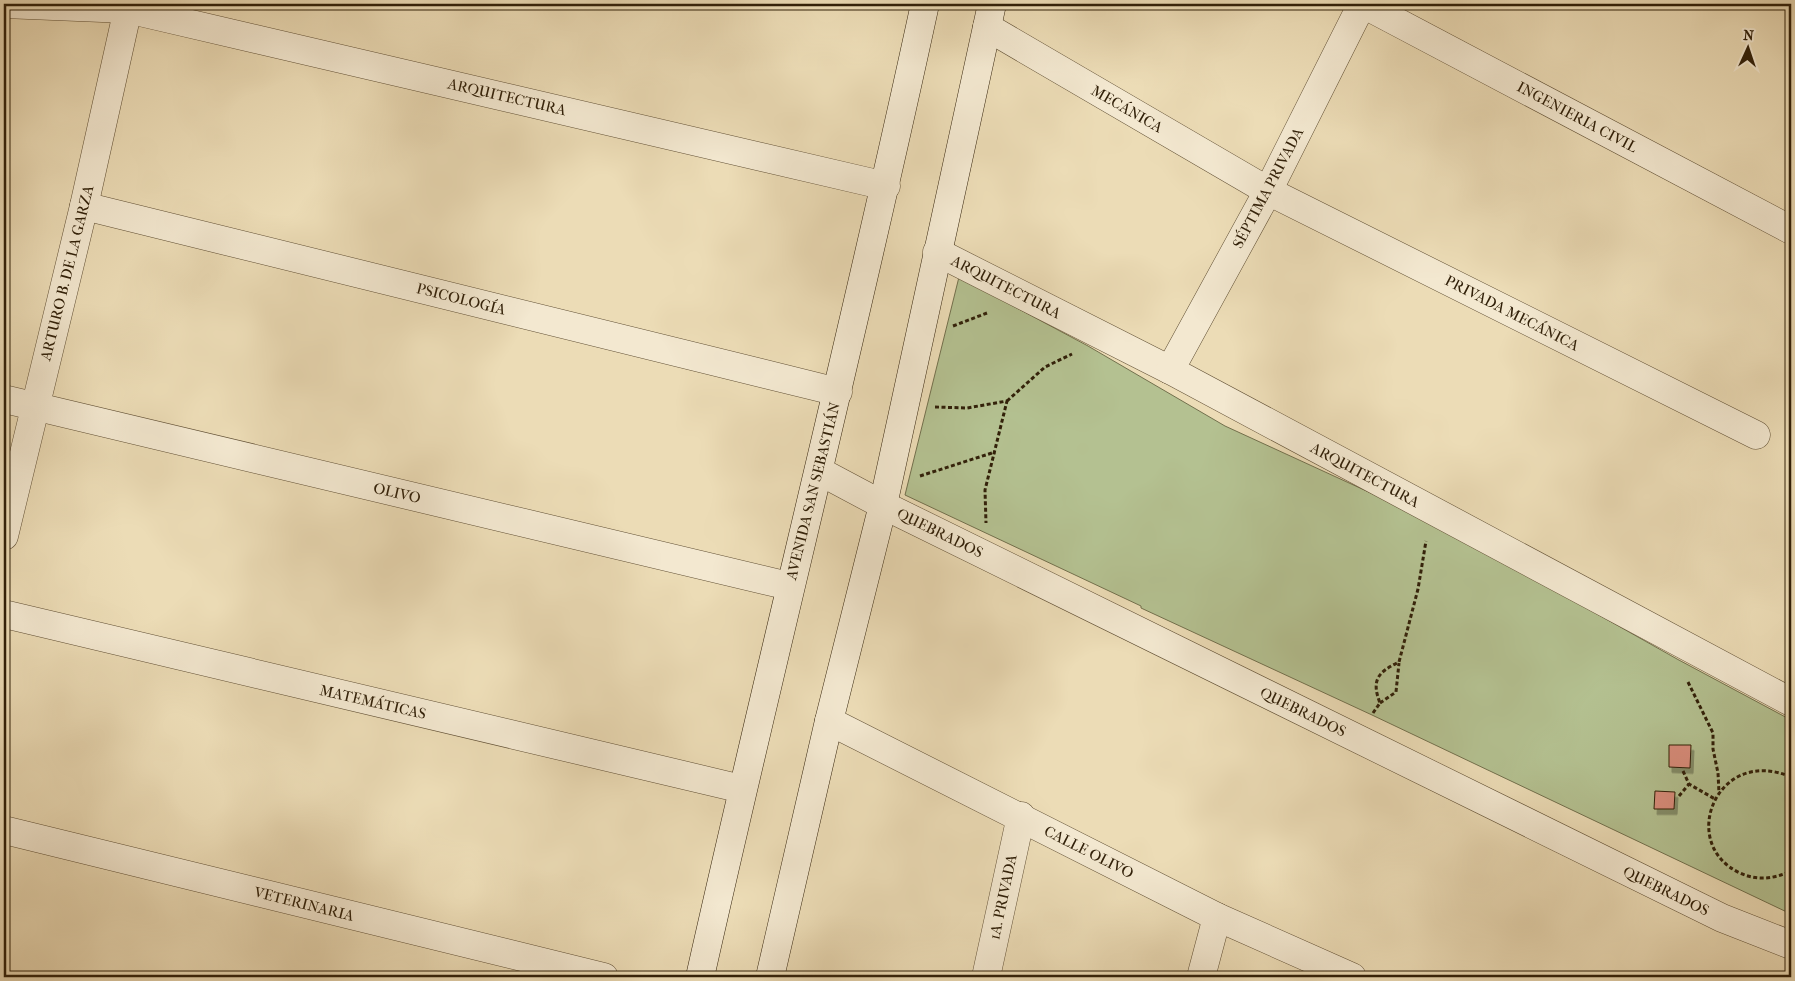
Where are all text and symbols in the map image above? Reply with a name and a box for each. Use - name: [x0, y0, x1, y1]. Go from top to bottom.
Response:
- north arrow: [1722, 22, 1772, 72]
- text: N: [1743, 27, 1755, 44]
- street label: ARQUITECTURA: [445, 74, 568, 119]
- street label: INGENIERIA CIVIL: [1514, 78, 1640, 156]
- street label: MECÁNICA: [1088, 81, 1166, 137]
- street label: SÉPTIMA PRIVADA: [1229, 124, 1308, 251]
- street label: ARTURO B. DE LA GARZA: [36, 183, 98, 364]
- street label: ARQUITECTURA: [947, 251, 1064, 323]
- street label: PRIVADA MECÁNICA: [1442, 271, 1582, 355]
- street label: PSICOLOGÍA: [414, 279, 508, 319]
- street label: AVENIDA SAN SEBASTIÁN: [782, 400, 844, 583]
- street label: ARQUITECTURA: [1307, 438, 1423, 511]
- street label: OLIVO: [372, 479, 422, 507]
- street label: QUEBRADOS: [894, 504, 986, 562]
- street label: MATEMÁTICAS: [318, 681, 428, 723]
- street label: QUEBRADOS: [1257, 683, 1349, 741]
- street label: CALLE OLIVO: [1041, 822, 1137, 882]
- street label: 1A. PRIVADA: [985, 853, 1021, 941]
- street label: QUEBRADOS: [1620, 862, 1712, 920]
- street label: VETERINARIA: [251, 883, 356, 925]

